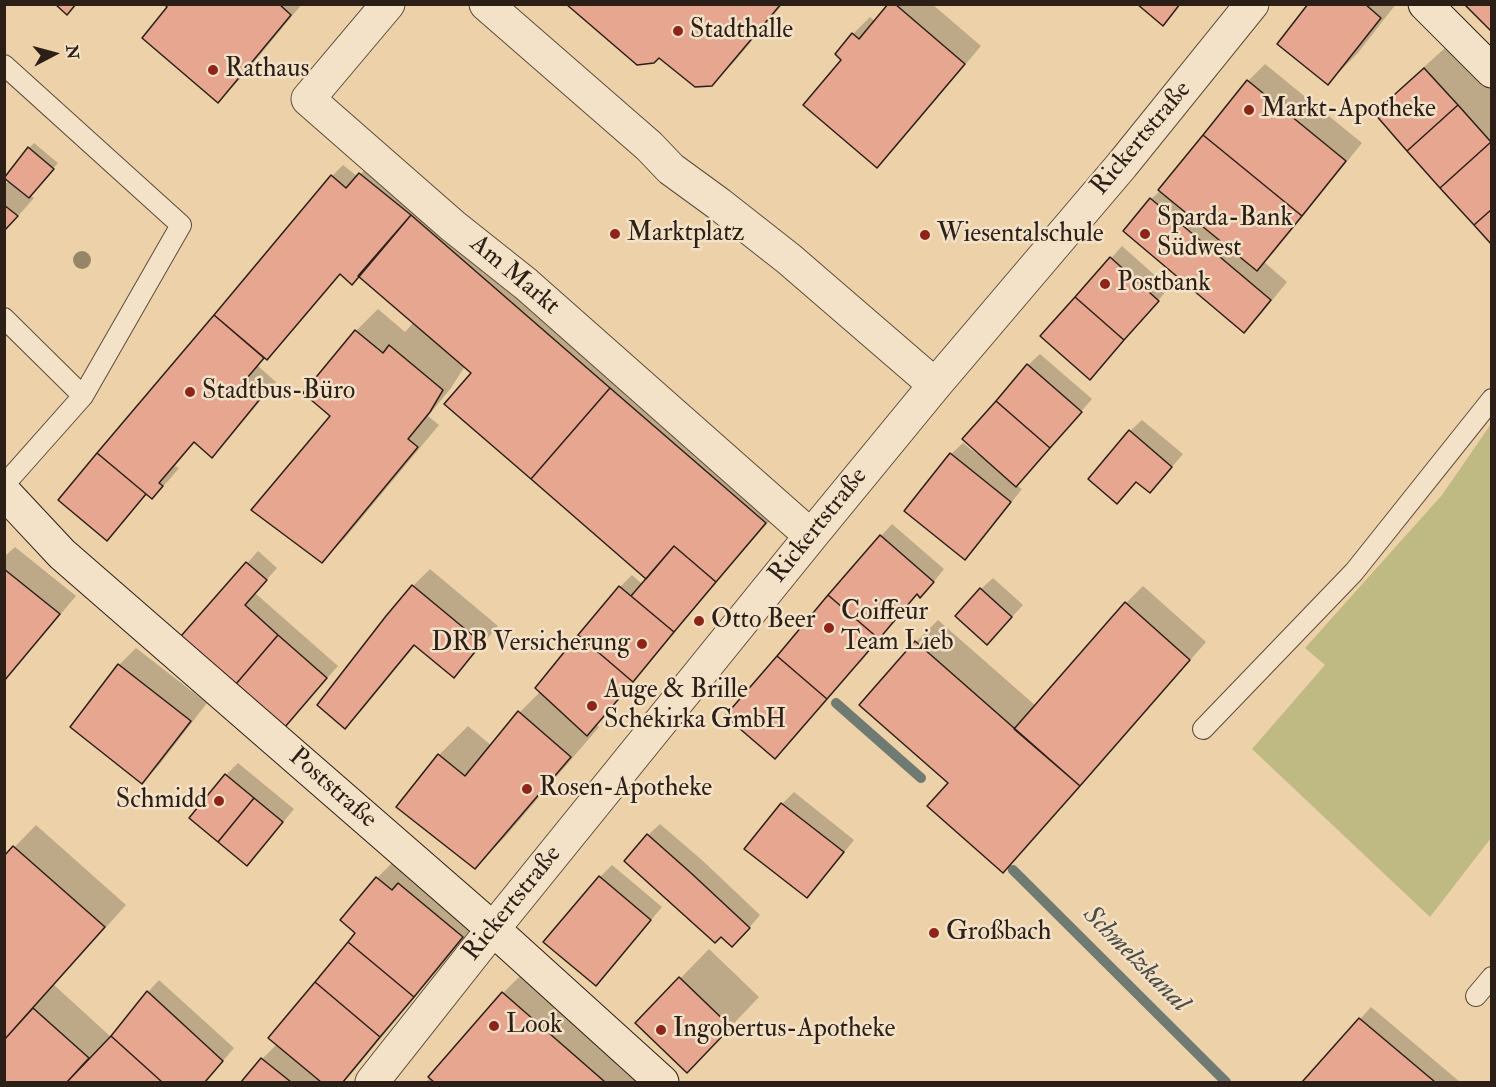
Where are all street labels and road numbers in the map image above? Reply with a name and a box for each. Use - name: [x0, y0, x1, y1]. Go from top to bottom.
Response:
- street label: Rickertstraße: [1085, 76, 1199, 202]
- street label: Am Markt: [463, 229, 565, 323]
- street label: Rickertstraße: [763, 462, 875, 590]
- street label: Poststraße: [281, 742, 383, 836]
- street label: Rickertstraße: [457, 840, 569, 968]

